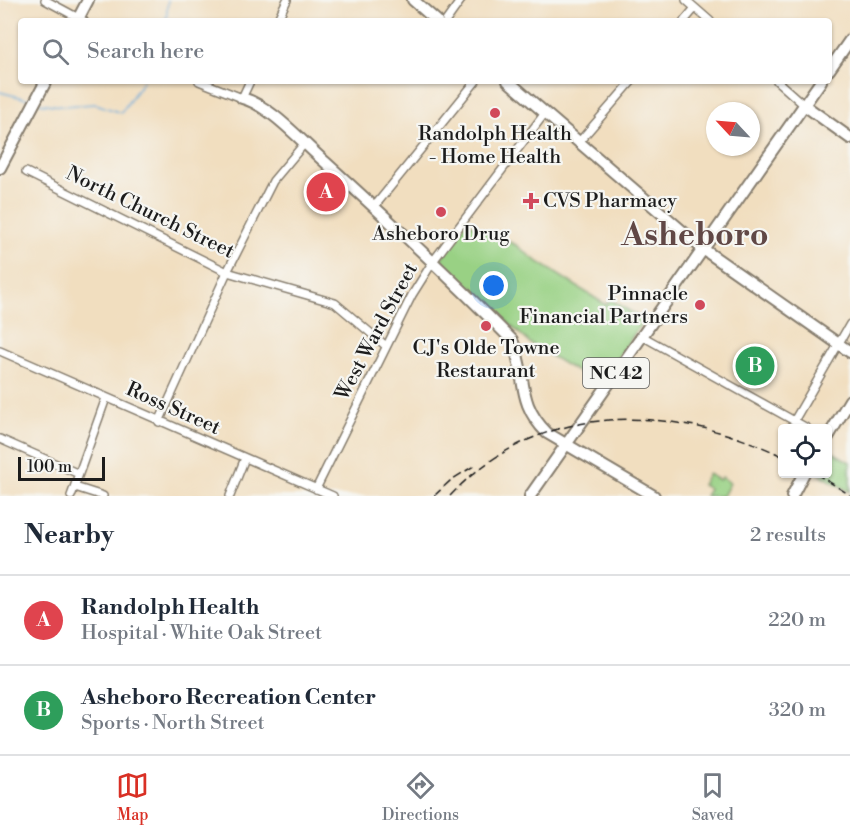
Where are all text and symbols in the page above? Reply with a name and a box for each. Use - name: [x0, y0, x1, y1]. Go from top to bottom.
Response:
- search box: [18, 18, 832, 84]
- icon: search: [39, 35, 72, 68]
- text: Search here: [87, 38, 204, 65]
- north arrow: [706, 102, 760, 156]
- marker: Randolph Health - Home Health: [488, 106, 502, 120]
- place label: Randolph Health - Home Health: [418, 122, 572, 170]
- street label: North Church Street: [62, 161, 238, 265]
- pin: A: [306, 170, 346, 214]
- place label: CVS Pharmacy: [543, 189, 677, 214]
- marker: CVS Pharmacy: [524, 194, 538, 208]
- marker: Asheboro Drug: [434, 205, 448, 219]
- district label: Asheboro: [620, 215, 769, 255]
- place label: Asheboro Drug: [371, 222, 510, 247]
- street label: West Ward Street: [330, 259, 424, 406]
- your location: [479, 271, 508, 300]
- place label: Pinnacle Financial Partners: [519, 282, 688, 330]
- marker: Pinnacle Financial Partners: [693, 298, 707, 312]
- marker: CJ's Olde Towne Restaurant: [479, 319, 493, 333]
- place label: CJ's Olde Towne Restaurant: [412, 336, 560, 384]
- pin: B: [736, 344, 774, 388]
- road number: NC 42: [583, 358, 649, 388]
- street label: Ross Street: [122, 377, 224, 441]
- map controls: [778, 424, 832, 478]
- button: locate: [778, 424, 832, 478]
- scale bar: [18, 454, 105, 481]
- text: 100 m: [27, 457, 72, 477]
- text: Nearby: [24, 519, 114, 551]
- text: 2 results: [750, 523, 826, 548]
- text: Randolph Health: [81, 594, 259, 621]
- text: A: [36, 608, 51, 633]
- text: 220 m: [768, 608, 826, 633]
- text: Hospital · White Oak Street: [81, 621, 322, 646]
- text: Asheboro Recreation Center: [81, 684, 376, 711]
- text: B: [36, 698, 51, 723]
- text: 320 m: [769, 698, 826, 723]
- text: Sports · North Street: [81, 711, 265, 736]
- tab: Map: [116, 769, 149, 825]
- tab: Directions: [382, 769, 459, 825]
- tab: Saved: [692, 769, 734, 825]

